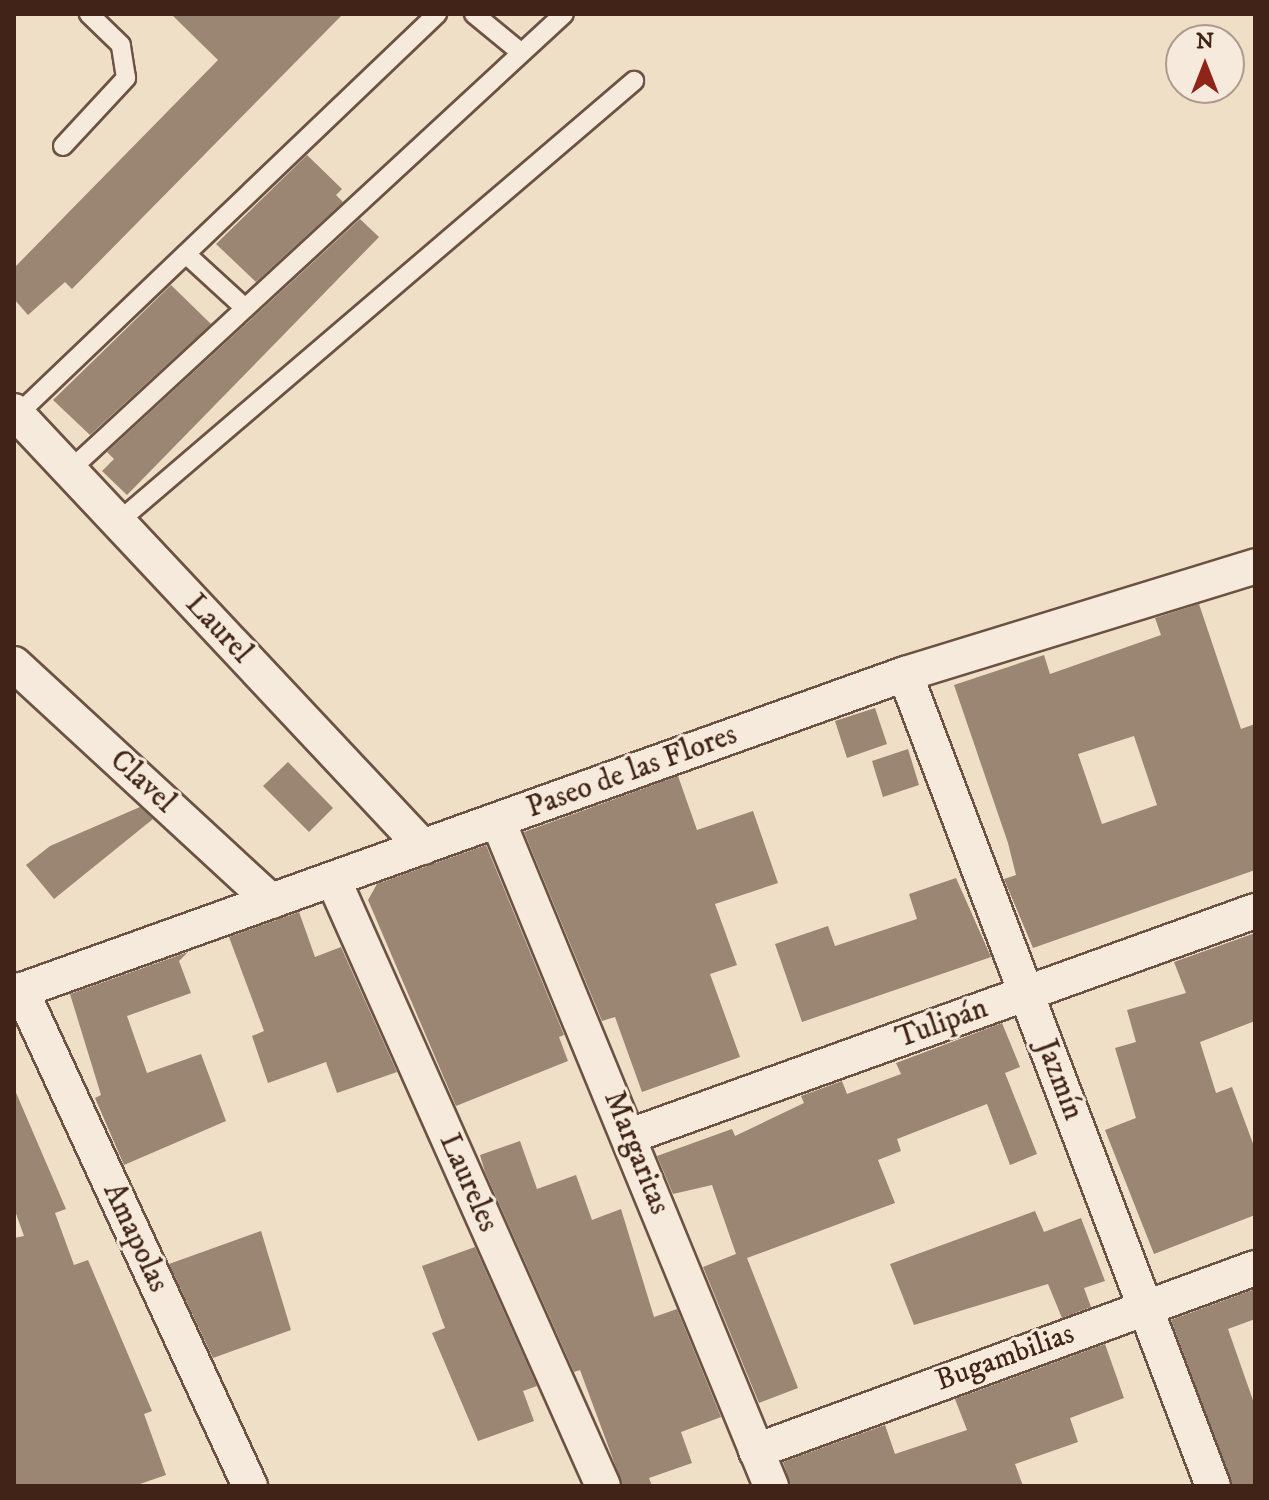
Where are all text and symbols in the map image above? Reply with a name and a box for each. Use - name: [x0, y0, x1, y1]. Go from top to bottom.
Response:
- north arrow: [1165, 24, 1245, 104]
- text: N: [1196, 28, 1214, 55]
- street label: Laurel: [177, 587, 259, 671]
- street label: Paseo de las Flores: [522, 717, 742, 827]
- street label: Clavel: [102, 743, 182, 821]
- street label: Tulipán: [891, 991, 993, 1057]
- street label: Jazmín: [1027, 1035, 1091, 1125]
- street label: Margaritas: [595, 1086, 677, 1220]
- street label: Laureles: [430, 1128, 506, 1238]
- street label: Amapolas: [94, 1178, 176, 1298]
- street label: Bugambilias: [931, 1316, 1079, 1400]

